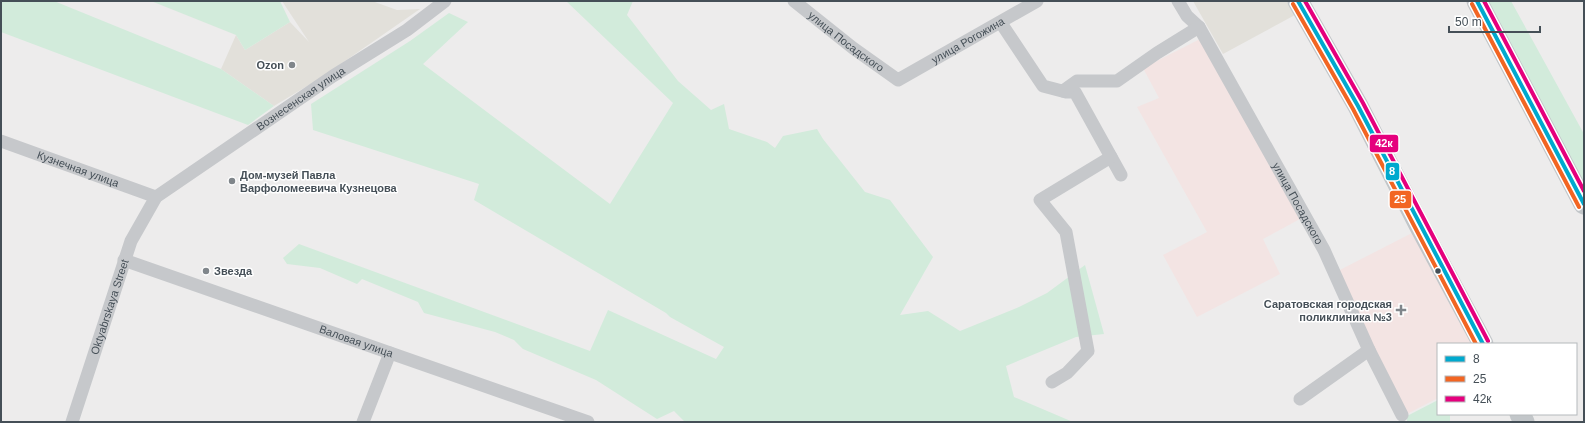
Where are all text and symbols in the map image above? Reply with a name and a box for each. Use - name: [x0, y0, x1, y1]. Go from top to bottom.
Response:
- scale bar: [1449, 8, 1540, 34]
- street label: улица Посадского: [806, 9, 886, 74]
- street label: улица Рогожина: [929, 14, 1007, 66]
- text: 50 m: [1455, 15, 1482, 29]
- place label: Ozon: [257, 59, 284, 71]
- marker: Ozon: [287, 60, 297, 70]
- street label: Вознесенская улица: [254, 64, 348, 133]
- line badge: 42к: [1369, 134, 1399, 153]
- text: 42к: [1375, 137, 1393, 149]
- street label: Кузнечная улица: [36, 149, 121, 189]
- street label: улица Посадского: [1270, 160, 1326, 246]
- line badge: 8: [1385, 162, 1400, 181]
- text: 8: [1389, 165, 1395, 177]
- place label: Дом-музей Павла Варфоломеевича Кузнецова: [240, 169, 398, 194]
- marker: Дом-музей Павла Варфоломеевича Кузнецова: [227, 176, 237, 186]
- line badge: 25: [1389, 190, 1412, 209]
- text: 25: [1394, 193, 1406, 205]
- street label: Oktyabrskaya Street: [88, 258, 131, 356]
- place label: Звезда: [214, 265, 253, 277]
- marker: Звезда: [201, 266, 211, 276]
- unlabelled marker: [1433, 266, 1443, 276]
- place label: Саратовская городская поликлиника №3: [1264, 298, 1392, 323]
- marker: Саратовская городская поликлиника №3: [1395, 304, 1407, 316]
- street label: Валовая улица: [318, 323, 396, 360]
- legend: [1437, 343, 1577, 415]
- text: 8: [1473, 352, 1480, 366]
- text: 25: [1473, 372, 1487, 386]
- text: 42к: [1473, 392, 1492, 406]

